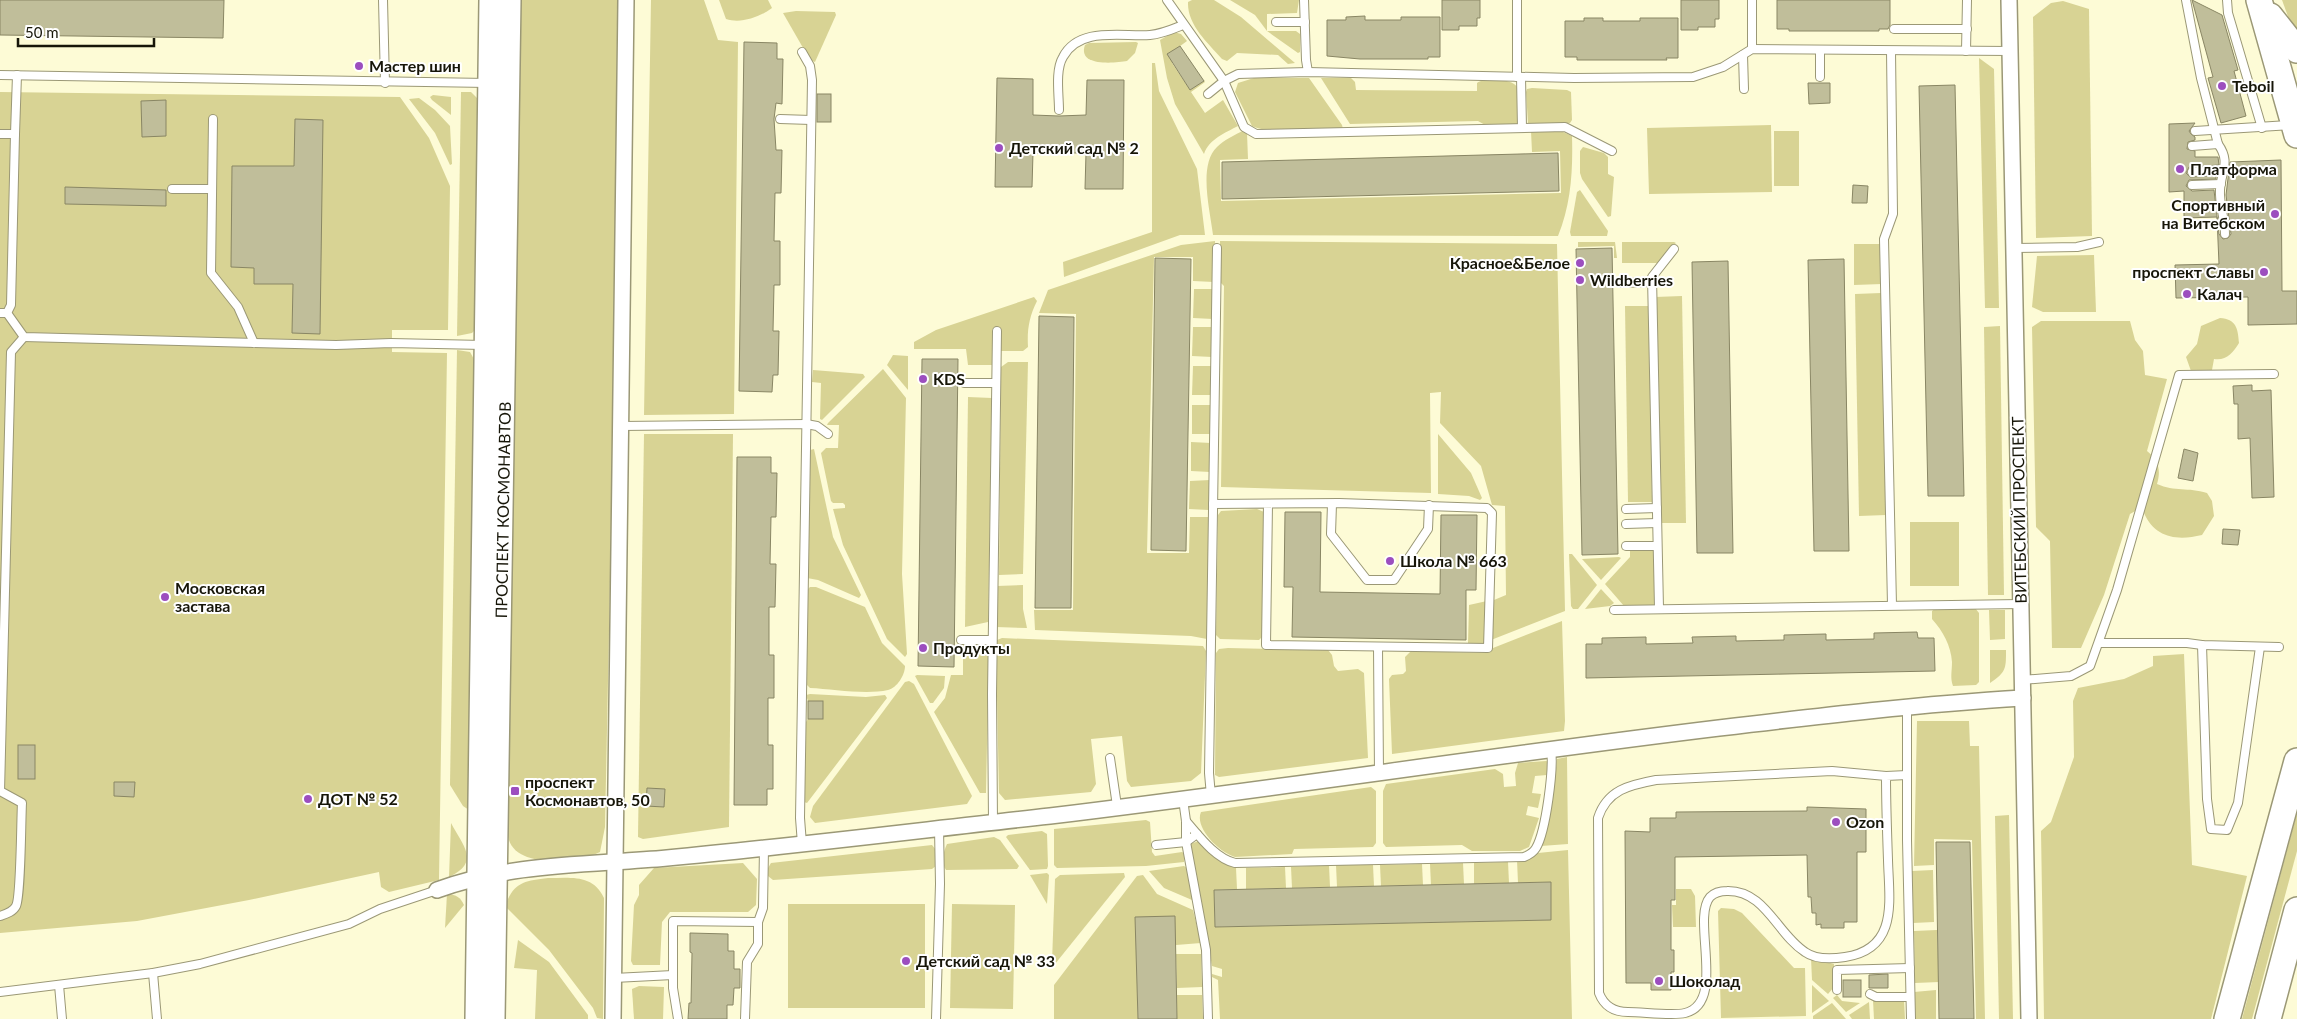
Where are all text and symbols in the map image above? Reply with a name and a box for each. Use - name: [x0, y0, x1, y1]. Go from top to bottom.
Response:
- scale bar: [18, 15, 154, 47]
- text: 50 m: [25, 23, 59, 41]
- place label: Мастер шин: [369, 56, 461, 75]
- marker: Мастер шин: [353, 60, 365, 72]
- place label: Teboil: [2232, 76, 2275, 95]
- marker: Teboil: [2216, 80, 2228, 92]
- place label: Детский сад № 2: [1009, 138, 1139, 157]
- marker: Детский сад № 2: [993, 142, 1005, 154]
- place label: Платформа: [2190, 159, 2277, 178]
- marker: Платформа: [2174, 163, 2186, 175]
- place label: Спортивный на Витебском: [2161, 195, 2265, 232]
- marker: Спортивный на Витебском: [2269, 208, 2281, 220]
- place label: Красное&Белое: [1450, 253, 1570, 272]
- marker: Красное&Белое: [1574, 257, 1586, 269]
- place label: проспект Славы: [2132, 262, 2254, 281]
- marker: проспект Славы: [2258, 266, 2270, 278]
- place label: Wildberries: [1590, 270, 1673, 289]
- marker: Wildberries: [1574, 274, 1586, 286]
- place label: Калач: [2197, 284, 2242, 303]
- marker: Калач: [2181, 288, 2193, 300]
- place label: KDS: [933, 369, 965, 388]
- marker: KDS: [917, 373, 929, 385]
- street label: ПРОСПЕКТ КОСМОНАВТОВ: [491, 401, 514, 618]
- street label: ВИТЕБСКИЙ ПРОСПЕКТ: [2007, 416, 2030, 604]
- place label: Школа № 663: [1400, 551, 1507, 570]
- marker: Школа № 663: [1384, 555, 1396, 567]
- place label: Московская застава: [175, 578, 265, 615]
- marker: Московская застава: [159, 591, 171, 603]
- place label: Продукты: [933, 638, 1010, 657]
- marker: Продукты: [917, 642, 929, 654]
- place label: проспект Космонавтов, 50: [525, 772, 650, 809]
- marker: проспект Космонавтов, 50: [509, 785, 521, 797]
- place label: ДОТ № 52: [318, 789, 398, 808]
- marker: ДОТ № 52: [302, 793, 314, 805]
- place label: Ozon: [1846, 812, 1884, 831]
- marker: Ozon: [1830, 816, 1842, 828]
- place label: Детский сад № 33: [916, 951, 1055, 970]
- marker: Детский сад № 33: [900, 955, 912, 967]
- place label: Шоколад: [1669, 971, 1741, 990]
- marker: Шоколад: [1653, 975, 1665, 987]

